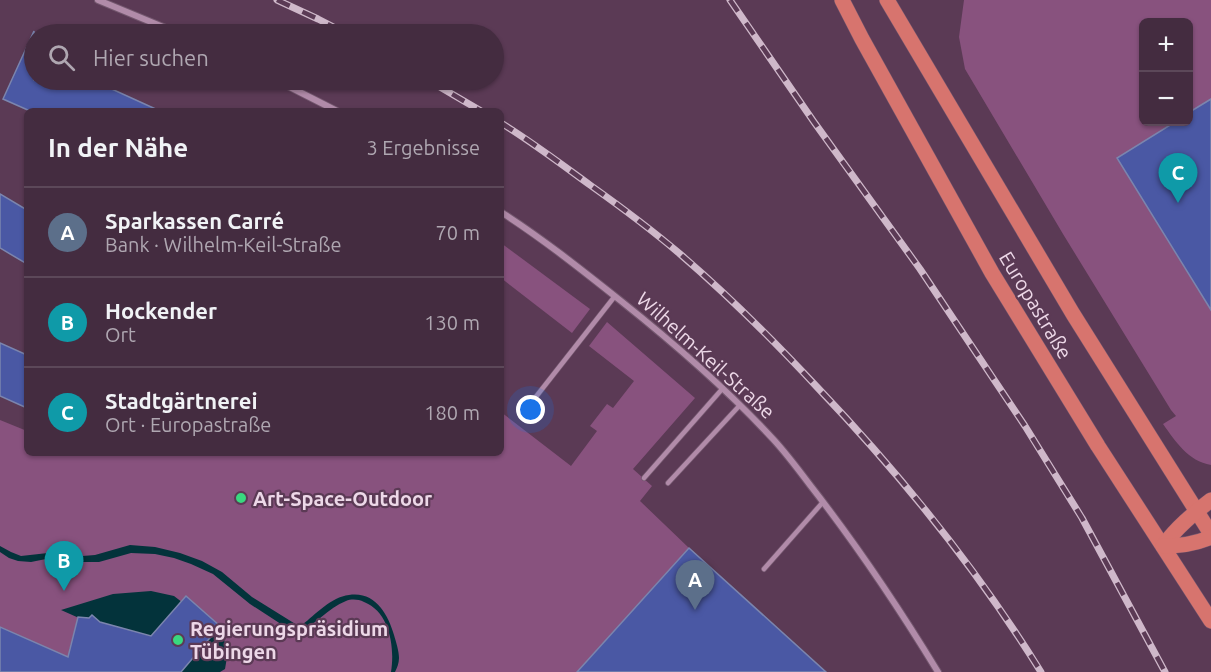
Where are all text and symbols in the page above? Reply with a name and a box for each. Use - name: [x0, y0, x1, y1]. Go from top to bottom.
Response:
- map controls: [1139, 18, 1193, 126]
- button: +: [1139, 18, 1193, 72]
- search box: [24, 24, 504, 90]
- icon: search: [45, 41, 78, 74]
- text: Hier suchen: [93, 45, 209, 70]
- button: −: [1139, 72, 1193, 126]
- text: In der Nähe: [48, 133, 188, 162]
- text: 3 Ergebnisse: [366, 136, 480, 159]
- pin: C: [1158, 154, 1198, 203]
- text: Sparkassen Carré: [105, 208, 284, 233]
- text: A: [60, 221, 75, 244]
- text: 70 m: [436, 221, 480, 244]
- text: Bank · Wilhelm-Keil-Straße: [105, 233, 341, 256]
- street label: Europastraße: [995, 247, 1077, 363]
- street label: Wilhelm-Keil-Straße: [632, 287, 780, 423]
- text: Hockender: [105, 298, 217, 323]
- text: B: [61, 311, 74, 334]
- text: 130 m: [424, 311, 480, 334]
- text: Ort: [105, 323, 136, 346]
- text: Stadtgärtnerei: [105, 388, 258, 413]
- your location: [516, 395, 545, 424]
- text: C: [61, 401, 74, 424]
- text: 180 m: [424, 401, 480, 424]
- text: Ort · Europastraße: [105, 413, 271, 436]
- place label: Art-Space-Outdoor: [253, 487, 433, 510]
- marker: Art-Space-Outdoor: [234, 491, 248, 505]
- pin: B: [44, 542, 84, 591]
- pin: A: [676, 560, 714, 610]
- place label: Regierungspräsidium Tübingen: [190, 617, 388, 663]
- marker: Regierungspräsidium Tübingen: [171, 633, 185, 647]

